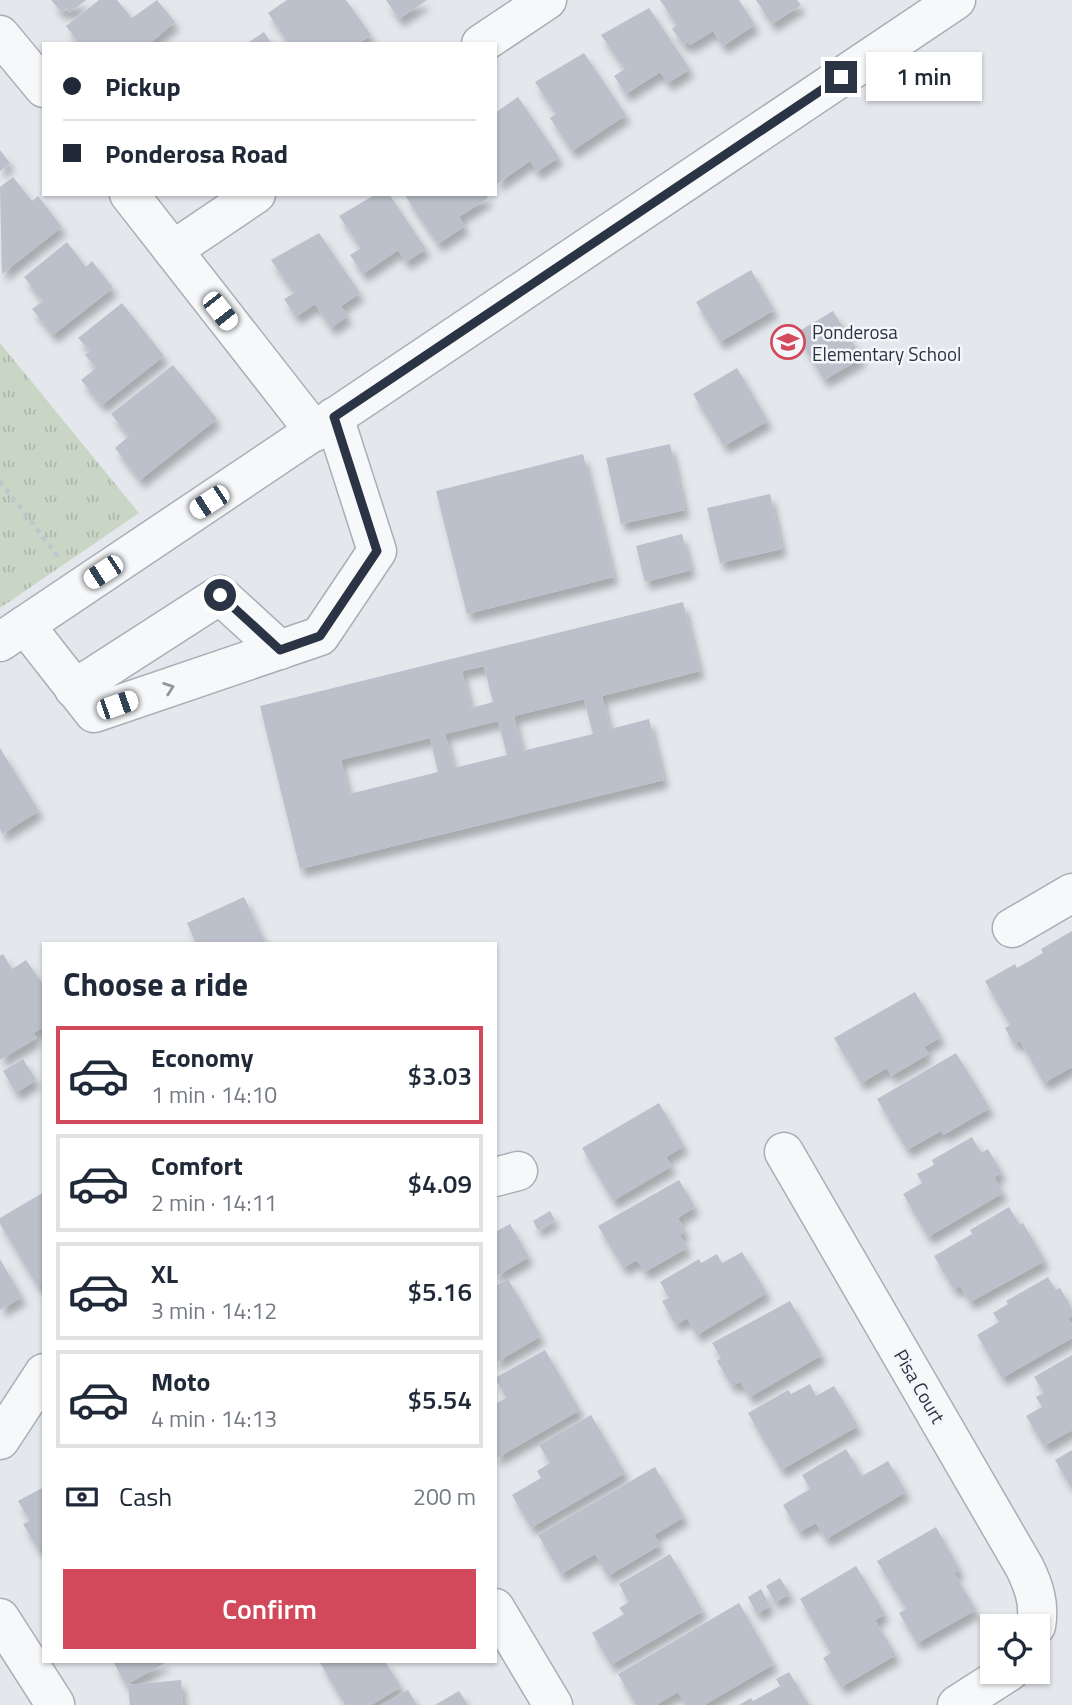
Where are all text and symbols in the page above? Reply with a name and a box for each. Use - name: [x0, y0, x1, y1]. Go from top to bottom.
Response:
- callout: 1 min: [866, 52, 981, 102]
- text: 1 min: [896, 59, 952, 94]
- route end: [825, 61, 857, 93]
- text: Pickup: [105, 67, 181, 106]
- text: Ponderosa Road: [105, 134, 288, 173]
- car: [199, 288, 242, 334]
- place label: Ponderosa Elementary School: [812, 317, 961, 368]
- school or university icon: Ponderosa Elementary School: [769, 323, 807, 361]
- car: [186, 482, 233, 522]
- car: [80, 552, 127, 592]
- route start: [204, 579, 236, 611]
- one-way arrow: [162, 682, 174, 696]
- car: [94, 688, 141, 722]
- text: Choose a ride: [63, 960, 248, 1008]
- text: Economy: [151, 1038, 253, 1077]
- icon: car: [67, 1044, 130, 1107]
- text: $3.03: [408, 1056, 472, 1095]
- text: 1 min · 14:10: [151, 1077, 277, 1112]
- text: Comfort: [151, 1146, 243, 1185]
- icon: car: [67, 1152, 130, 1215]
- text: $4.09: [408, 1164, 472, 1203]
- text: 2 min · 14:11: [151, 1185, 277, 1220]
- text: XL: [151, 1254, 178, 1293]
- icon: car: [67, 1260, 130, 1323]
- text: $5.16: [408, 1272, 472, 1311]
- text: 3 min · 14:12: [151, 1293, 277, 1328]
- street label: Pisa Court: [887, 1343, 953, 1429]
- text: Moto: [151, 1362, 210, 1401]
- icon: car: [67, 1368, 130, 1431]
- text: $5.54: [408, 1380, 472, 1419]
- text: 4 min · 14:13: [151, 1401, 277, 1436]
- text: Cash: [119, 1477, 172, 1516]
- icon: cash: [63, 1478, 101, 1516]
- text: 200 m: [413, 1479, 476, 1514]
- button: Confirm: [63, 1569, 476, 1649]
- map controls: [980, 1614, 1050, 1684]
- button: locate: [980, 1614, 1050, 1684]

